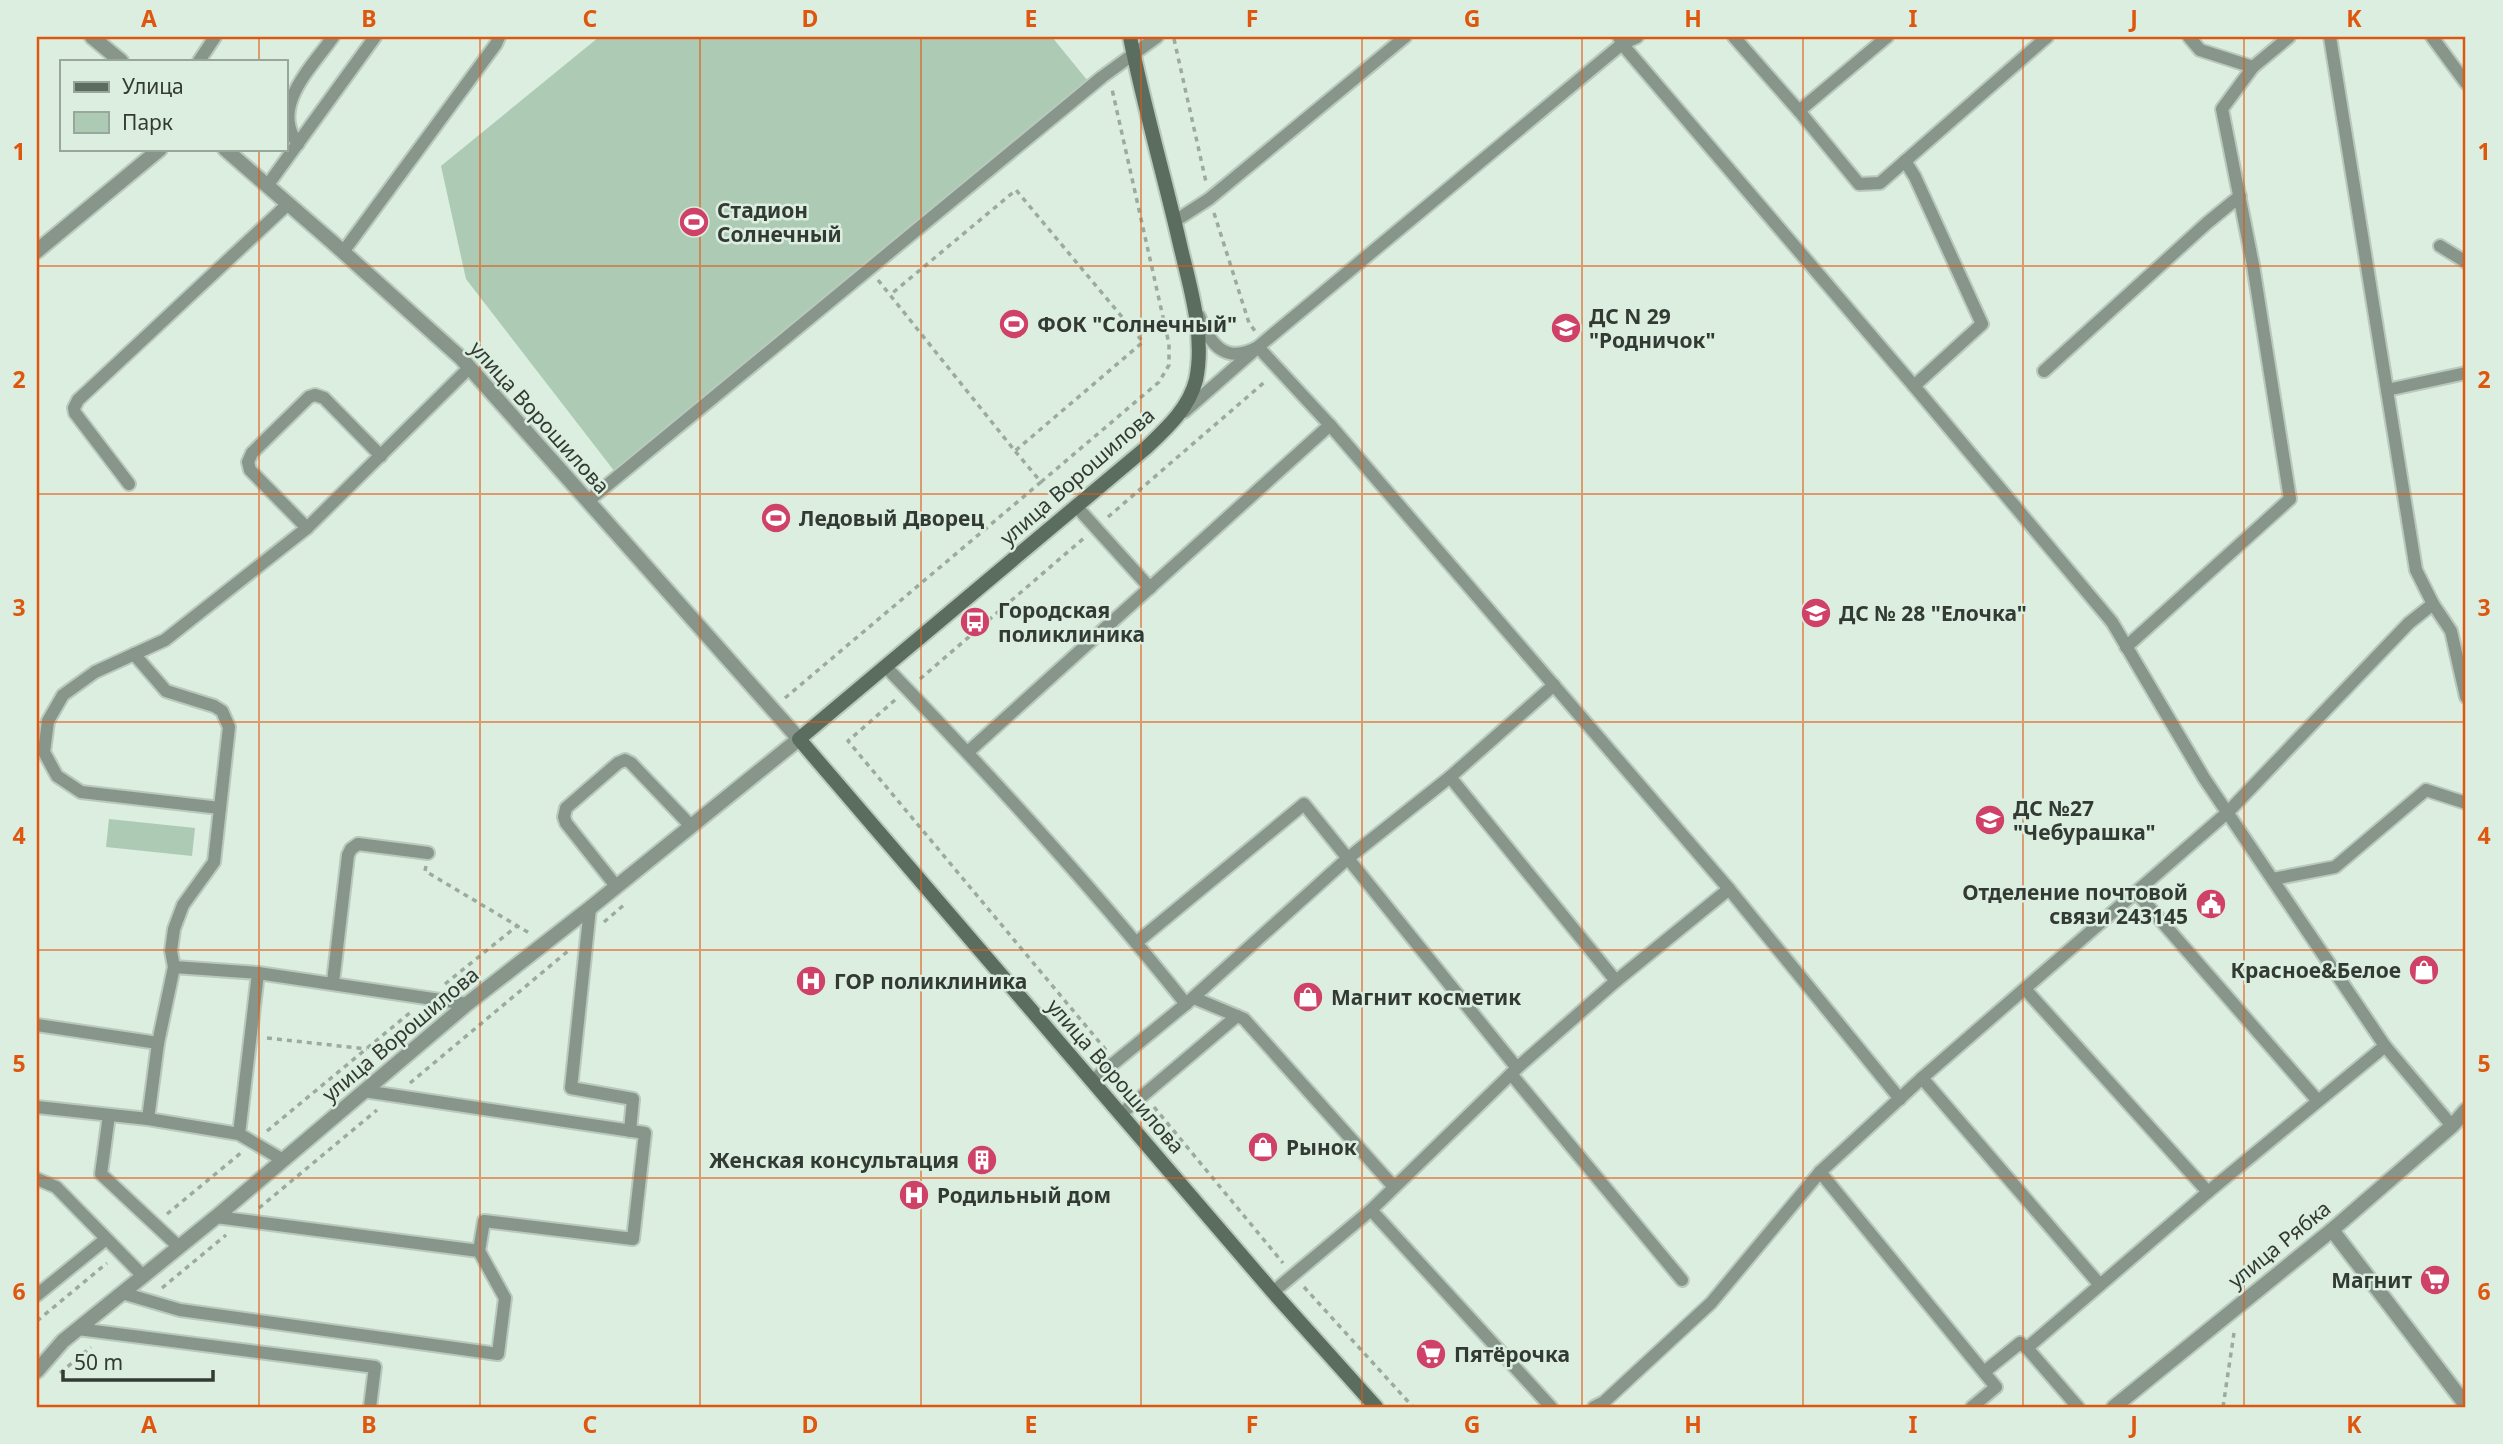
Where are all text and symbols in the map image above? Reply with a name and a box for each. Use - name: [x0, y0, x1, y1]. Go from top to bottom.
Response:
- text: A: [141, 2, 157, 34]
- text: B: [361, 2, 377, 34]
- text: C: [583, 2, 598, 34]
- text: D: [802, 2, 818, 34]
- text: E: [1025, 2, 1037, 34]
- text: F: [1246, 2, 1258, 34]
- text: G: [1464, 2, 1480, 34]
- text: H: [1684, 2, 1702, 34]
- text: I: [1909, 2, 1918, 34]
- text: J: [2128, 2, 2138, 34]
- text: K: [2346, 2, 2362, 34]
- legend: [60, 60, 287, 150]
- text: Улица: [122, 72, 184, 100]
- text: Парк: [122, 108, 173, 136]
- text: 1: [12, 135, 26, 167]
- text: 1: [2477, 135, 2491, 167]
- place label: Стадион Солнечный: [717, 196, 842, 248]
- sports icon: Стадион Солнечный: [677, 205, 711, 239]
- place label: ДС N 29 "Родничок": [1589, 302, 1715, 354]
- sports icon: ФОК "Солнечный": [997, 307, 1031, 341]
- place label: ФОК "Солнечный": [1037, 310, 1237, 338]
- school or university icon: ДС N 29 "Родничок": [1549, 311, 1583, 345]
- street label: улица Ворошилова: [464, 335, 616, 499]
- text: 2: [12, 363, 26, 395]
- text: 2: [2477, 363, 2491, 395]
- street label: улица Ворошилова: [994, 401, 1160, 551]
- sports icon: Ледовый Дворец: [759, 501, 793, 535]
- place label: Ледовый Дворец: [799, 504, 984, 532]
- text: 3: [12, 591, 26, 623]
- text: 3: [2477, 591, 2491, 623]
- place label: Городская поликлиника: [998, 596, 1145, 648]
- school or university icon: ДС № 28 "Елочка": [1799, 596, 1833, 630]
- place label: ДС № 28 "Елочка": [1839, 599, 2027, 627]
- bus stop icon: Городская поликлиника: [958, 605, 992, 639]
- place label: ДС №27 "Чебурашка": [2013, 794, 2156, 846]
- school or university icon: ДС №27 "Чебурашка": [1973, 803, 2007, 837]
- text: 4: [12, 819, 26, 851]
- text: 4: [2477, 819, 2491, 851]
- place label: Отделение почтовой связи 243145: [1962, 878, 2188, 930]
- public building icon: Отделение почтовой связи 243145: [2194, 887, 2228, 921]
- shop icon: Красное&Белое: [2407, 953, 2441, 987]
- place label: Красное&Белое: [2230, 956, 2401, 984]
- street label: улица Ворошилова: [316, 960, 484, 1108]
- hospital icon: ГОР поликлиника: [794, 964, 828, 998]
- place label: ГОР поликлиника: [834, 967, 1027, 995]
- shop icon: Магнит косметик: [1291, 980, 1325, 1014]
- place label: Магнит косметик: [1331, 983, 1521, 1011]
- street label: улица Ворошилова: [1041, 993, 1191, 1159]
- text: 5: [12, 1047, 26, 1079]
- text: 5: [2477, 1047, 2491, 1079]
- shop icon: Рынок: [1246, 1130, 1280, 1164]
- place label: Рынок: [1286, 1133, 1357, 1161]
- building icon: Женская консультация: [965, 1143, 999, 1177]
- place label: Женская консультация: [709, 1146, 959, 1174]
- hospital icon: Родильный дом: [897, 1178, 931, 1212]
- place label: Родильный дом: [937, 1181, 1111, 1209]
- street label: улица Рябка: [2222, 1194, 2336, 1294]
- supermarket icon: Магнит: [2418, 1263, 2452, 1297]
- place label: Магнит: [2331, 1266, 2412, 1294]
- text: 6: [12, 1275, 26, 1307]
- text: 6: [2477, 1275, 2491, 1307]
- supermarket icon: Пятёрочка: [1414, 1337, 1448, 1371]
- scale bar: [63, 1339, 214, 1383]
- place label: Пятёрочка: [1454, 1340, 1570, 1368]
- text: 50 m: [74, 1348, 123, 1376]
- text: A: [141, 1408, 157, 1440]
- text: B: [361, 1408, 377, 1440]
- text: C: [583, 1408, 598, 1440]
- text: D: [802, 1408, 818, 1440]
- text: E: [1025, 1408, 1037, 1440]
- text: F: [1246, 1408, 1258, 1440]
- text: G: [1464, 1408, 1480, 1440]
- text: H: [1684, 1408, 1702, 1440]
- text: I: [1909, 1408, 1918, 1440]
- text: J: [2128, 1408, 2138, 1440]
- text: K: [2346, 1408, 2362, 1440]

